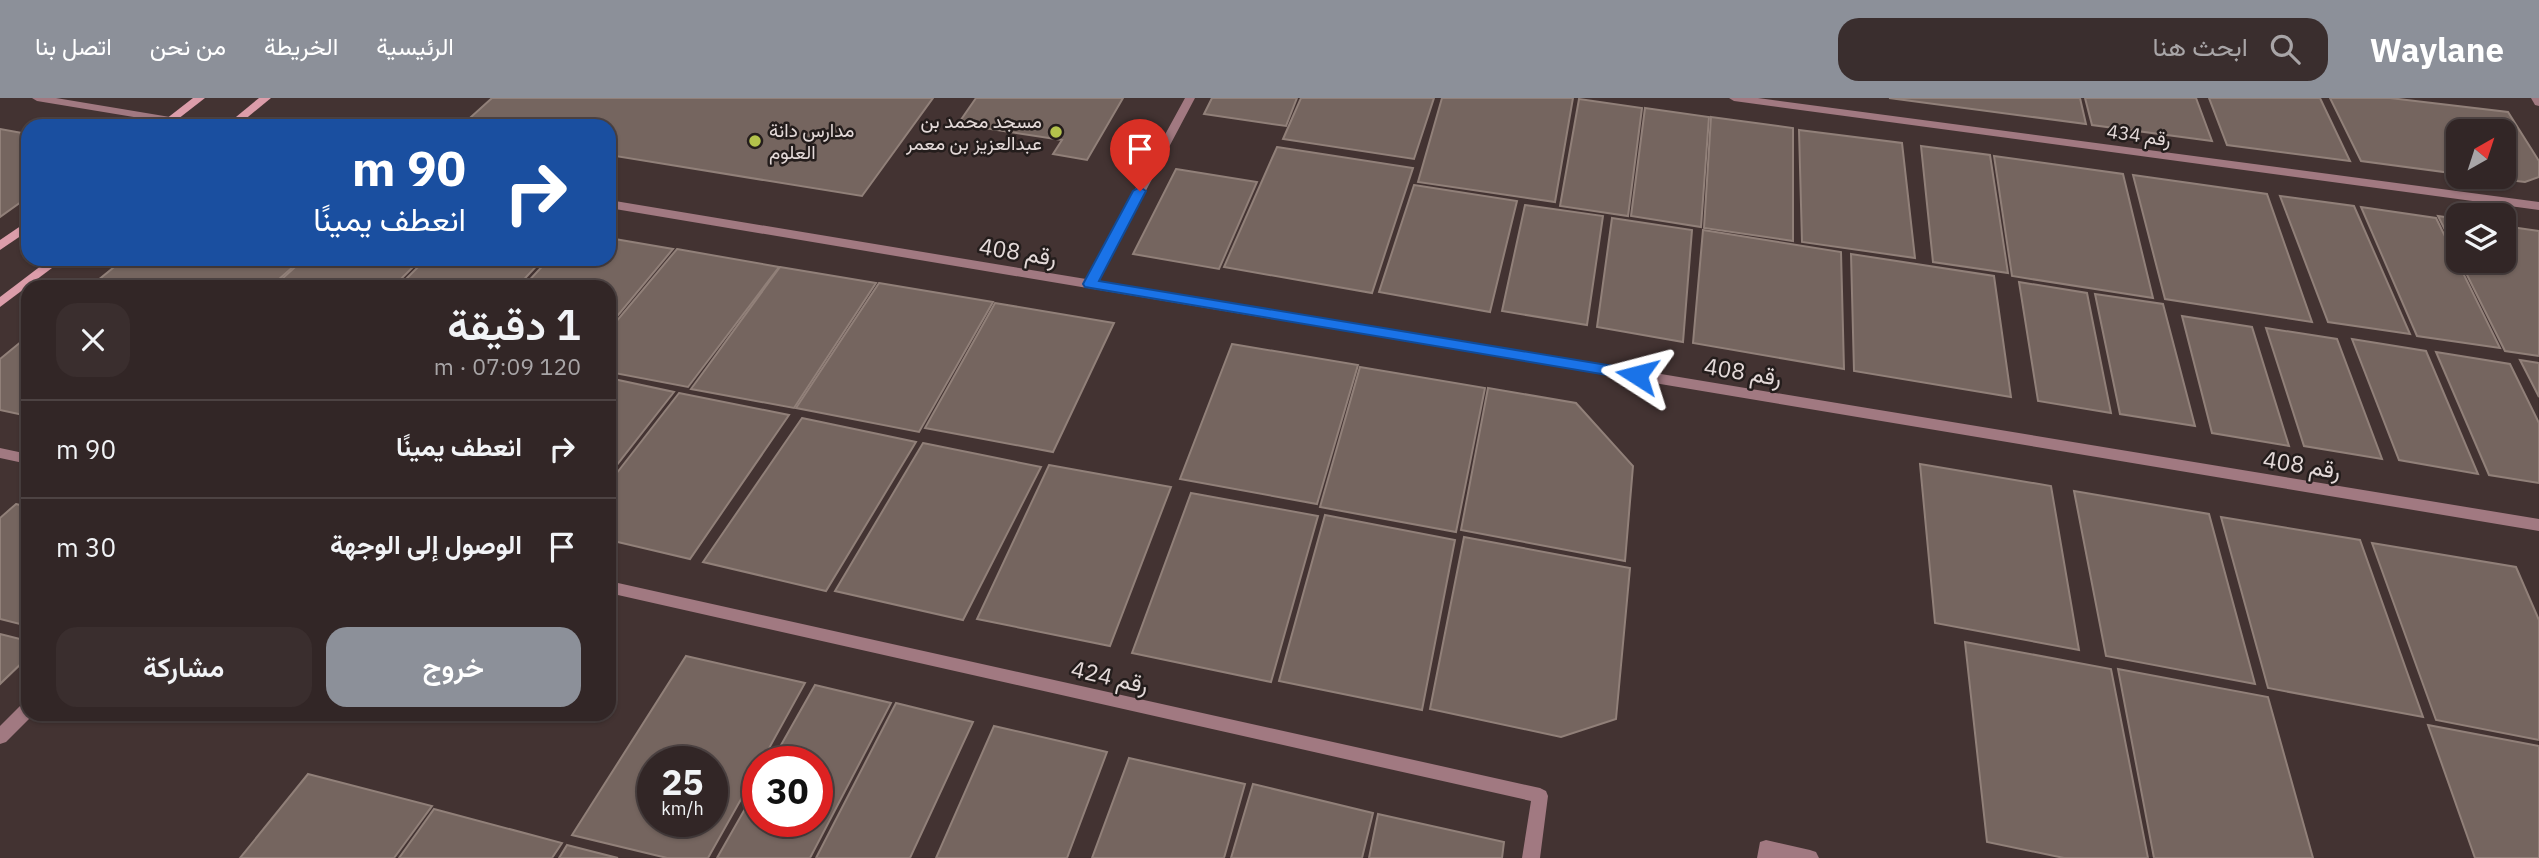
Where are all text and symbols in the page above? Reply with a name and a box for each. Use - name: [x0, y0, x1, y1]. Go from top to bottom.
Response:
- search box: [1838, 18, 2328, 81]
- text: Waylane: [2370, 28, 2504, 71]
- text: ابحث هنا: [2152, 29, 2248, 63]
- text: اتصل بنا: [35, 30, 112, 62]
- text: من نحن: [150, 30, 226, 62]
- text: الخريطة: [264, 30, 338, 62]
- text: الرئيسية: [376, 30, 454, 62]
- icon: search: [2266, 30, 2304, 68]
- place label: مسجد محمد بن عبدالعزيز بن معمر: [905, 109, 1042, 155]
- place label: مدارس دانة العلوم: [769, 118, 854, 165]
- pin: [1110, 119, 1170, 191]
- street label: رقم 434: [2105, 119, 2173, 152]
- north arrow: [2446, 119, 2516, 189]
- map controls: [2446, 119, 2516, 273]
- marker: مسجد محمد بن عبدالعزيز بن معمر: [1048, 124, 1064, 140]
- icon: arrive: [1121, 130, 1159, 168]
- marker: مدارس دانة العلوم: [747, 133, 763, 149]
- text: 90 m: [352, 136, 466, 199]
- icon: right: [490, 147, 581, 238]
- text: انعطف يمينًا: [313, 198, 466, 240]
- button: layers: [2446, 203, 2516, 273]
- street label: رقم 408: [977, 230, 1059, 273]
- text: 1 دقيقة: [447, 297, 581, 352]
- button: close: [56, 303, 130, 377]
- position arrow: [1600, 338, 1674, 412]
- street label: رقم 408: [1702, 350, 1784, 393]
- text: 120 m · 07:09: [434, 351, 581, 381]
- text: انعطف يمينًا: [396, 429, 522, 463]
- icon: right: [543, 430, 581, 468]
- text: 90 m: [56, 432, 116, 466]
- street label: رقم 408: [2261, 443, 2343, 486]
- text: الوصول إلى الوجهة: [330, 527, 522, 561]
- icon: arrive: [543, 528, 581, 566]
- text: 30 m: [56, 530, 116, 564]
- button: مشاركة: [56, 627, 312, 707]
- button: خروج: [326, 627, 581, 707]
- street label: رقم 424: [1068, 653, 1151, 700]
- speed limit sign: 30: [742, 746, 833, 837]
- text: 25: [661, 759, 704, 805]
- text: km/h: [661, 797, 704, 820]

